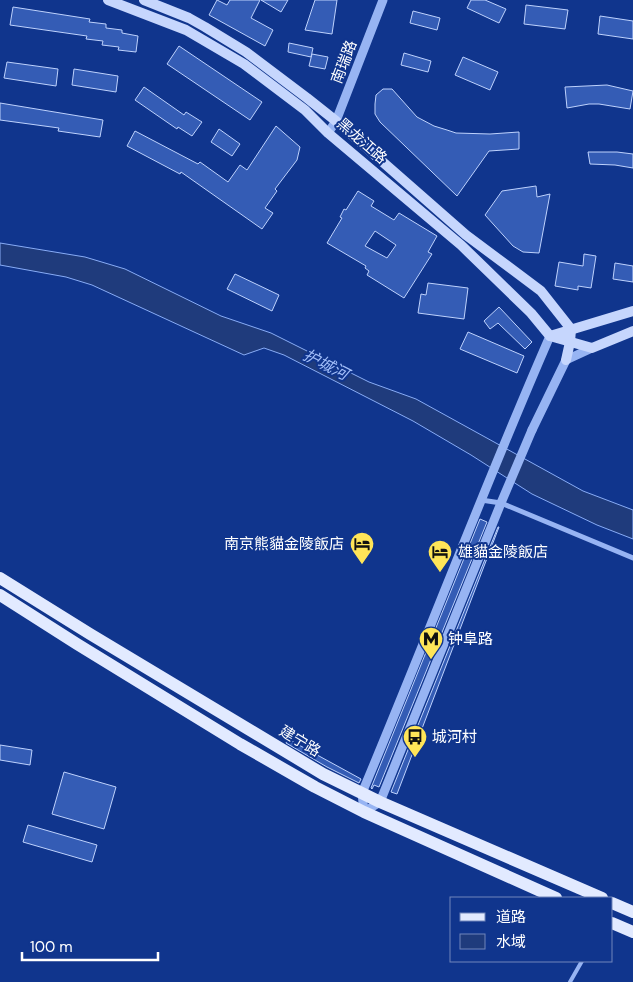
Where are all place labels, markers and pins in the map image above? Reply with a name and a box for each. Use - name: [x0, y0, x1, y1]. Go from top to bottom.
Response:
- hotel icon: 南京熊貓金陵飯店: [349, 531, 375, 565]
- place label: 南京熊貓金陵飯店: [224, 534, 344, 554]
- hotel icon: 雄貓金陵飯店: [427, 539, 453, 573]
- place label: 雄貓金陵飯店: [458, 542, 548, 562]
- metro station icon: 钟阜路: [418, 626, 444, 660]
- place label: 钟阜路: [448, 629, 493, 649]
- bus stop icon: 城河村: [402, 724, 428, 758]
- place label: 城河村: [432, 727, 477, 747]

